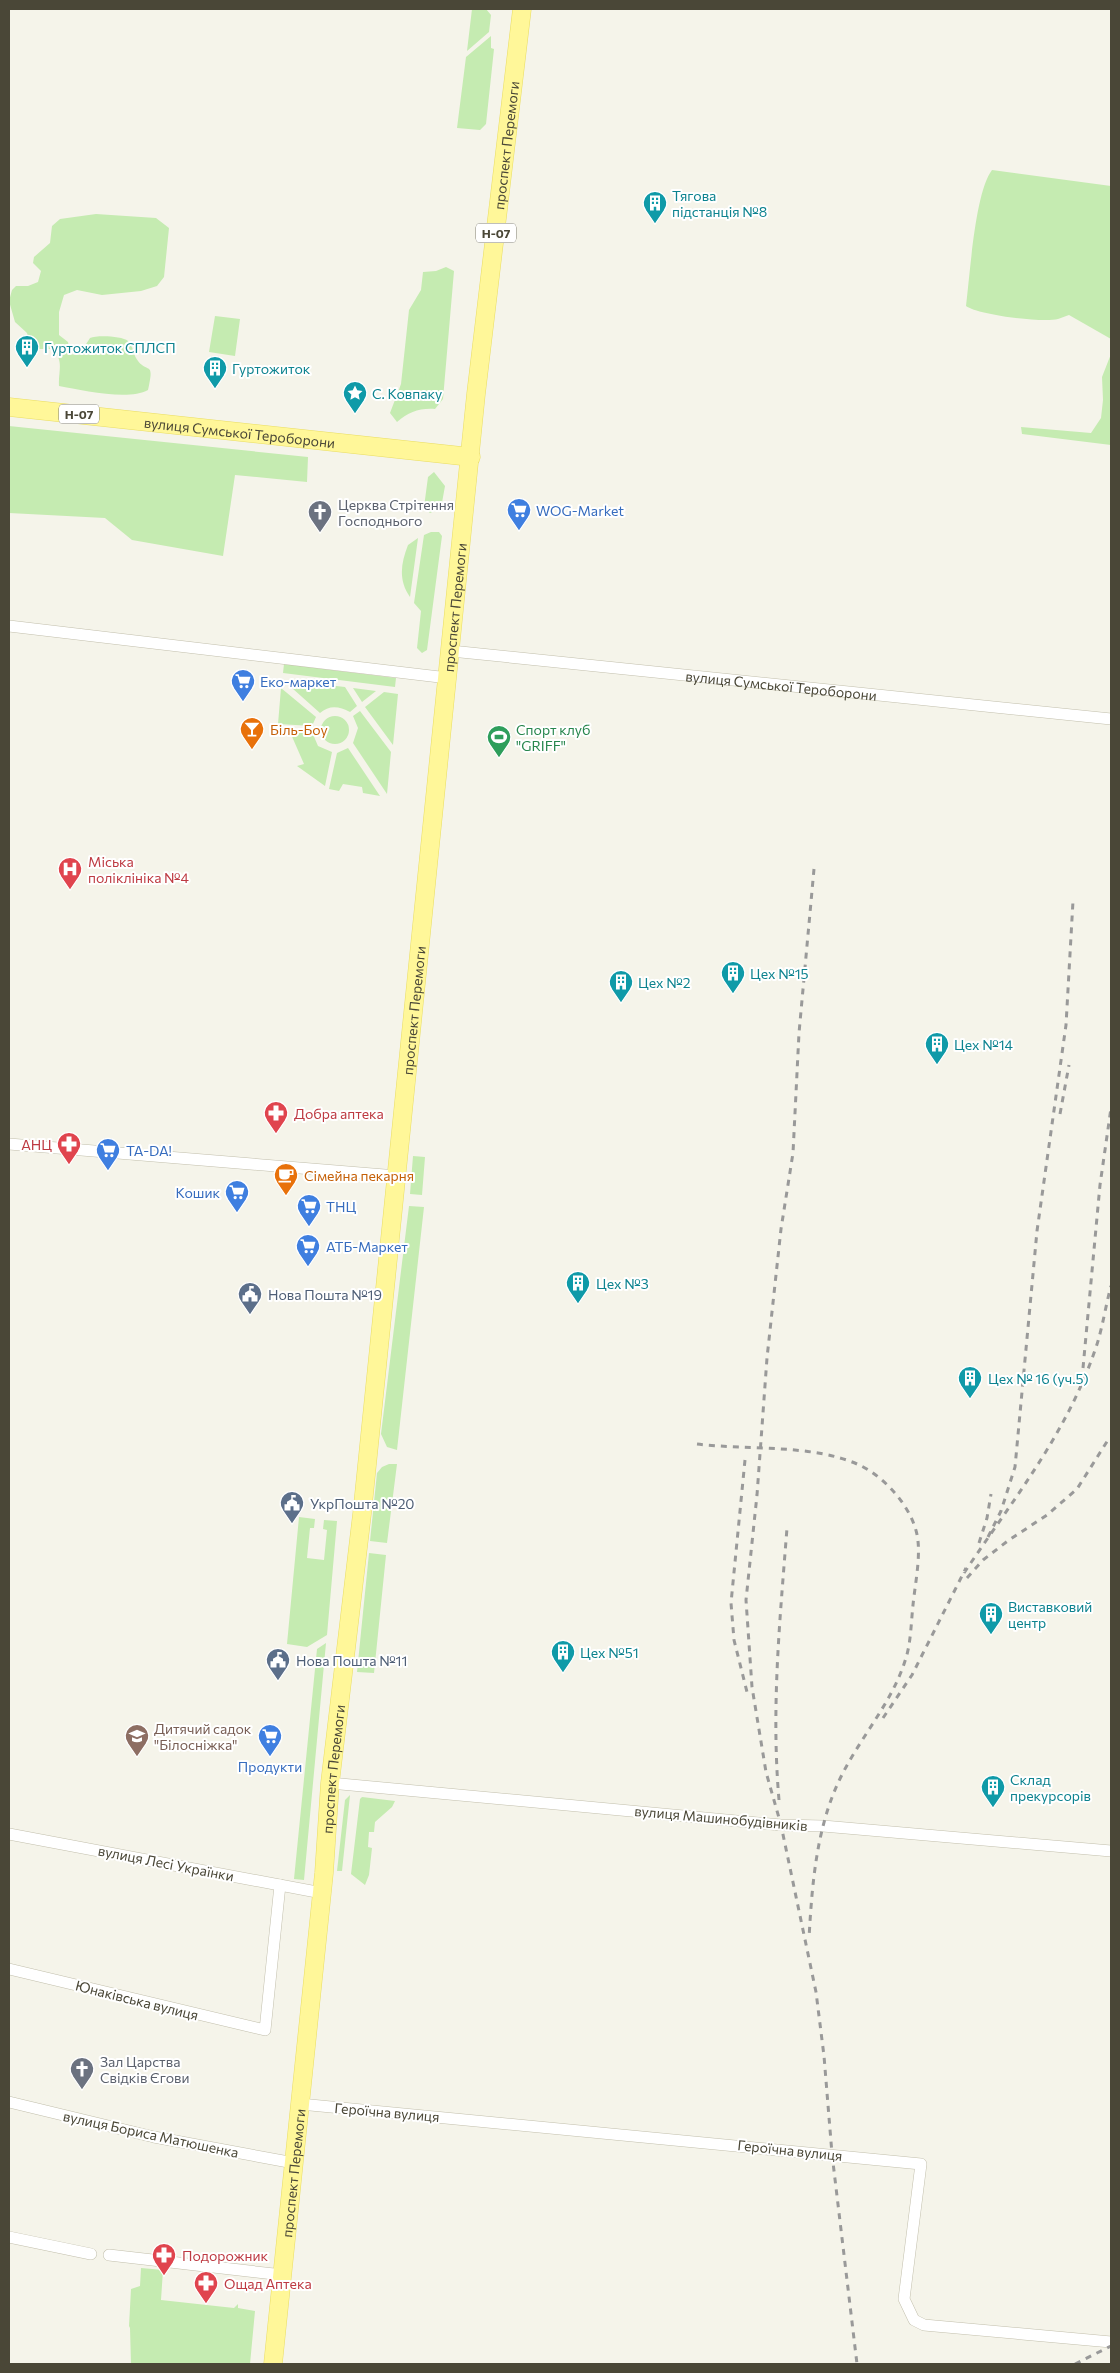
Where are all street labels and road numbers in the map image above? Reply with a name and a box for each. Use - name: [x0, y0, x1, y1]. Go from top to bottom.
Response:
- street label: проспект Перемоги: [490, 80, 522, 211]
- road number: Н-07: [476, 224, 516, 242]
- road number: Н-07: [59, 404, 99, 424]
- street label: вулиця Сумської Тероборони: [143, 413, 336, 451]
- street label: проспект Перемоги: [439, 542, 469, 673]
- street label: вулиця Сумської Тероборони: [685, 667, 878, 703]
- street label: проспект Перемоги: [398, 945, 428, 1076]
- street label: проспект Перемоги: [318, 1704, 348, 1834]
- street label: вулиця Машинобудівників: [634, 1802, 808, 1834]
- street label: вулиця Лесі Українки: [97, 1841, 235, 1885]
- street label: Юнаківська вулиця: [74, 1976, 200, 2024]
- street label: Героїчна вулиця: [334, 2099, 440, 2125]
- street label: вулиця Бориса Матюшенка: [62, 2107, 240, 2161]
- street label: проспект Перемоги: [278, 2108, 308, 2238]
- street label: Героїчна вулиця: [737, 2136, 843, 2164]

